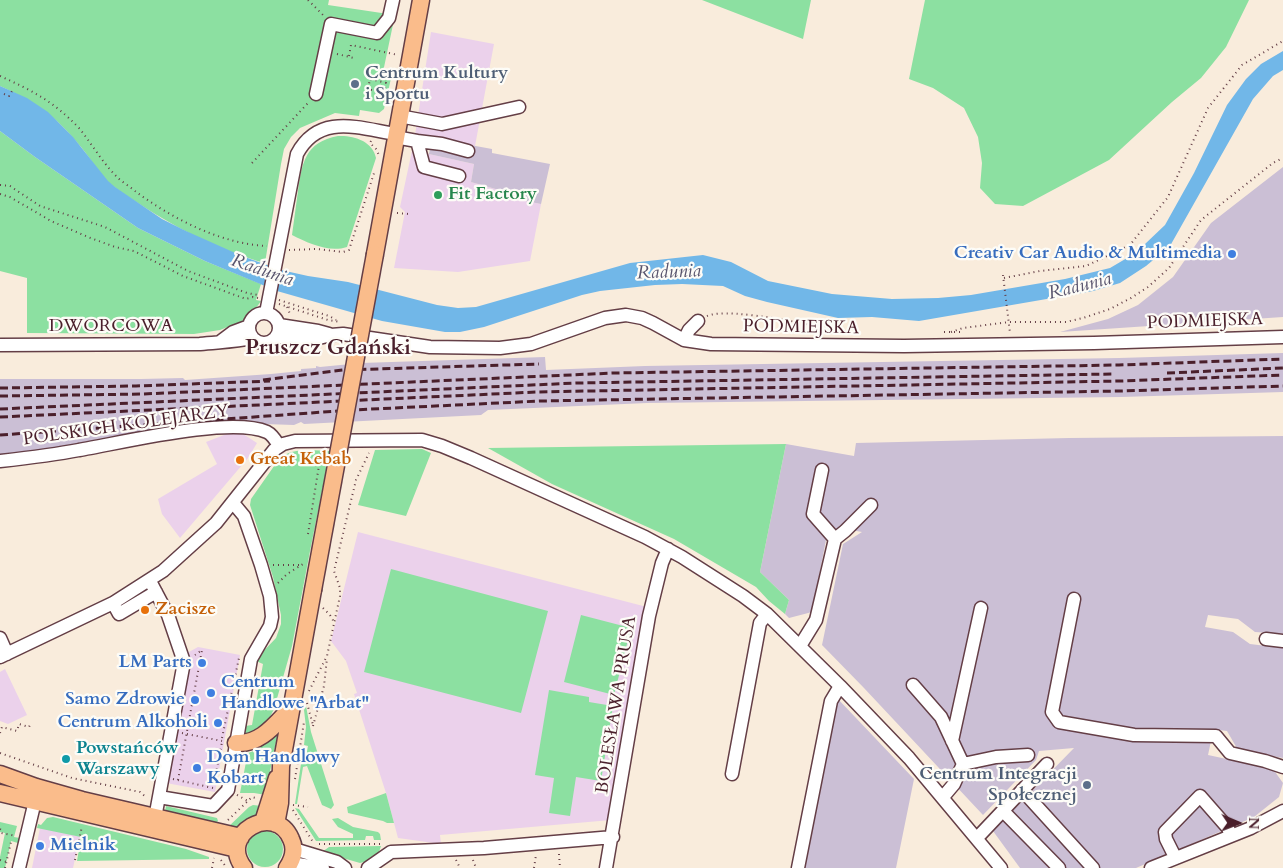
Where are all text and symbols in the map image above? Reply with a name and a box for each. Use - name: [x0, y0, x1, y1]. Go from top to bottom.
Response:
- place label: Centrum Kultury i Sportu: [365, 63, 508, 106]
- marker: Centrum Kultury i Sportu: [349, 78, 361, 90]
- place label: Fit Factory: [448, 184, 537, 206]
- marker: Fit Factory: [432, 189, 444, 201]
- place label: Creativ Car Audio & Multimedia: [954, 243, 1222, 265]
- marker: Creativ Car Audio & Multimedia: [1226, 248, 1238, 260]
- water label: Radunia: [228, 250, 296, 292]
- water label: Radunia: [636, 260, 702, 286]
- water label: Radunia: [1046, 268, 1114, 306]
- street label: PODMIEJSKA: [1146, 309, 1264, 335]
- street label: DWORCOWA: [49, 316, 173, 338]
- street label: PODMIEJSKA: [743, 316, 859, 340]
- district label: Pruszcz Gdański: [245, 336, 411, 362]
- street label: POLSKICH KOLEJARZY: [22, 401, 230, 451]
- place label: Great Kebab: [250, 449, 351, 471]
- marker: Great Kebab: [234, 454, 246, 466]
- place label: Zacisze: [155, 599, 216, 621]
- marker: Zacisze: [139, 604, 151, 616]
- street label: BOLESŁAWA PRUSA: [592, 615, 642, 795]
- place label: LM Parts: [119, 652, 192, 674]
- marker: LM Parts: [196, 657, 208, 669]
- place label: Centrum Handlowe "Arbat": [221, 672, 370, 714]
- marker: Centrum Handlowe "Arbat": [205, 687, 217, 699]
- place label: Samo Zdrowie: [65, 689, 185, 711]
- marker: Samo Zdrowie: [189, 694, 201, 706]
- place label: Centrum Alkoholi: [57, 712, 208, 734]
- marker: Centrum Alkoholi: [212, 717, 224, 729]
- place label: Powstańców Warszawy: [76, 738, 179, 781]
- place label: Dom Handlowy Kobart: [207, 747, 340, 790]
- marker: Powstańców Warszawy: [60, 753, 72, 765]
- marker: Dom Handlowy Kobart: [191, 762, 203, 774]
- place label: Centrum Integracji Społecznej: [919, 764, 1077, 806]
- marker: Centrum Integracji Społecznej: [1081, 779, 1093, 791]
- north arrow: [1213, 798, 1263, 848]
- text: N: [1244, 817, 1263, 830]
- place label: Mielnik: [50, 835, 116, 857]
- marker: Mielnik: [34, 840, 46, 852]

